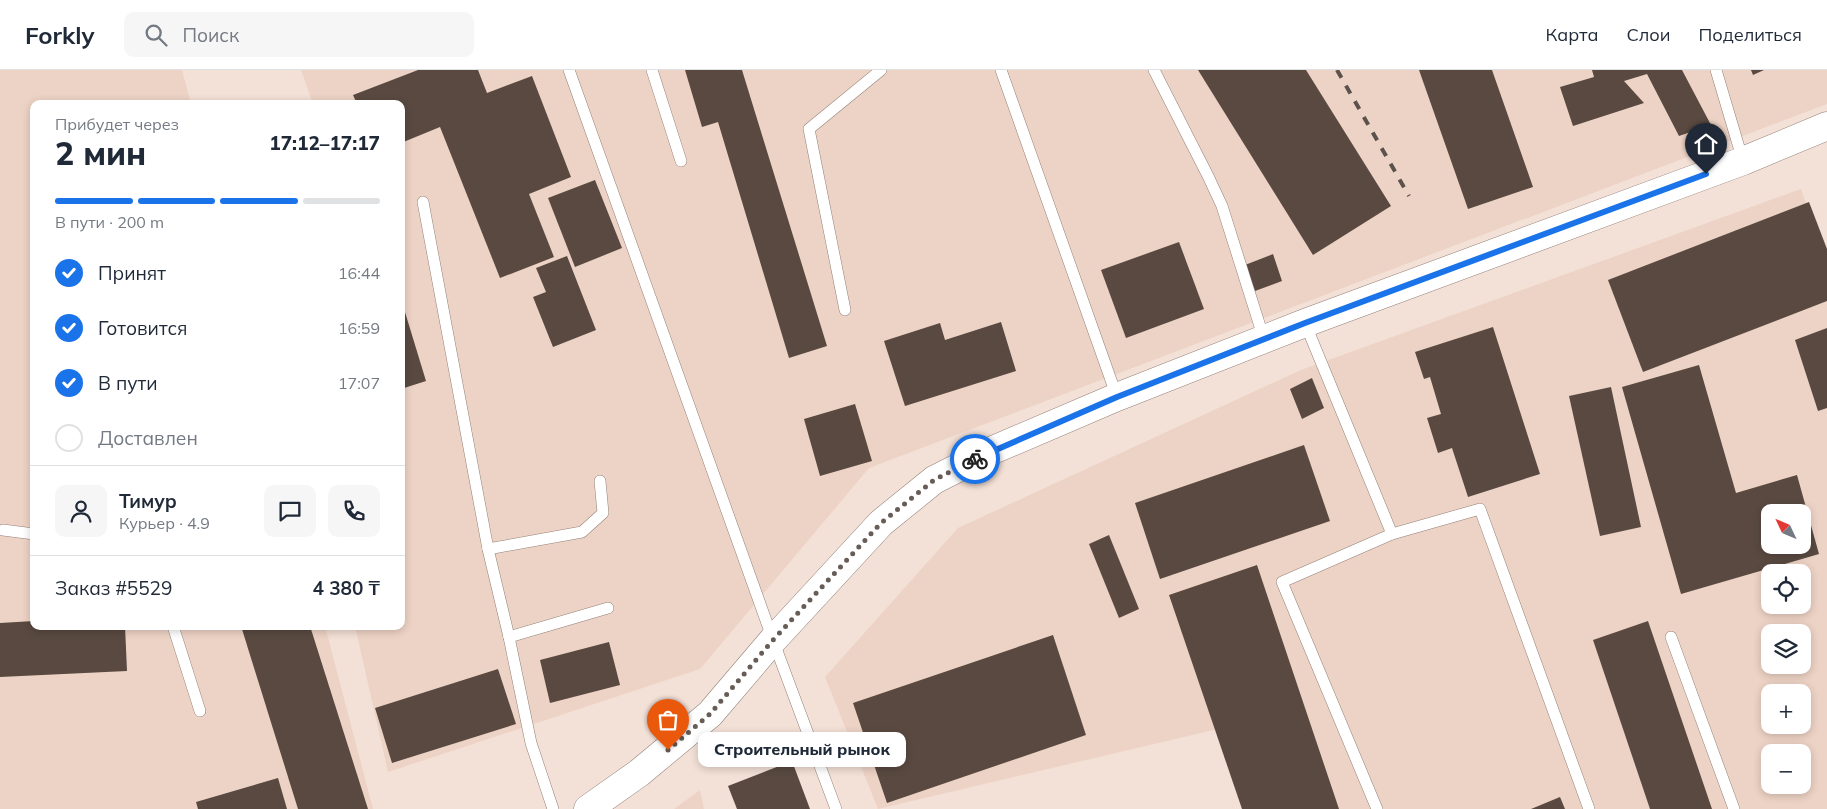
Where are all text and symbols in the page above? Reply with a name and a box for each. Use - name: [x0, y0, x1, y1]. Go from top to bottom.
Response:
- search box: [124, 12, 474, 57]
- text: Forkly: [25, 20, 94, 50]
- icon: search: [142, 21, 170, 49]
- text: Поиск: [182, 23, 239, 47]
- text: Карта: [1546, 23, 1598, 46]
- text: Слои: [1626, 23, 1671, 46]
- text: Поделиться: [1699, 23, 1802, 46]
- text: Прибудет через: [55, 114, 179, 134]
- pin: [1685, 123, 1727, 174]
- icon: home: [1692, 130, 1720, 158]
- text: 17:12–17:17: [269, 131, 380, 155]
- text: 2 мин: [55, 133, 146, 173]
- text: В пути · 200 m: [55, 212, 164, 232]
- icon: check: [55, 259, 83, 287]
- text: Принят: [98, 261, 166, 285]
- text: 16:44: [338, 263, 380, 283]
- icon: check: [55, 314, 83, 342]
- text: Готовится: [98, 316, 188, 340]
- text: 16:59: [338, 318, 380, 338]
- icon: check: [55, 369, 83, 397]
- text: В пути: [98, 371, 157, 395]
- text: 17:07: [338, 373, 380, 393]
- text: Доставлен: [98, 426, 198, 450]
- courier: [950, 434, 1000, 484]
- icon: bike: [961, 445, 989, 473]
- button: person: [55, 485, 107, 537]
- button: chat: [264, 485, 316, 537]
- button: phone: [328, 485, 380, 537]
- text: Тимур: [119, 489, 177, 513]
- north arrow: [1761, 504, 1811, 554]
- map controls: [1761, 504, 1811, 794]
- text: Курьер · 4.9: [119, 513, 210, 533]
- button: locate: [1761, 564, 1811, 614]
- text: Заказ #5529: [55, 576, 172, 600]
- text: 4 380 ₸: [313, 576, 380, 600]
- button: layers: [1761, 624, 1811, 674]
- button: +: [1761, 684, 1811, 734]
- pin: [647, 699, 689, 750]
- icon: bag: [654, 706, 682, 734]
- callout: Строительный рынок: [698, 732, 906, 768]
- text: Строительный рынок: [714, 739, 890, 759]
- button: −: [1761, 744, 1811, 794]

